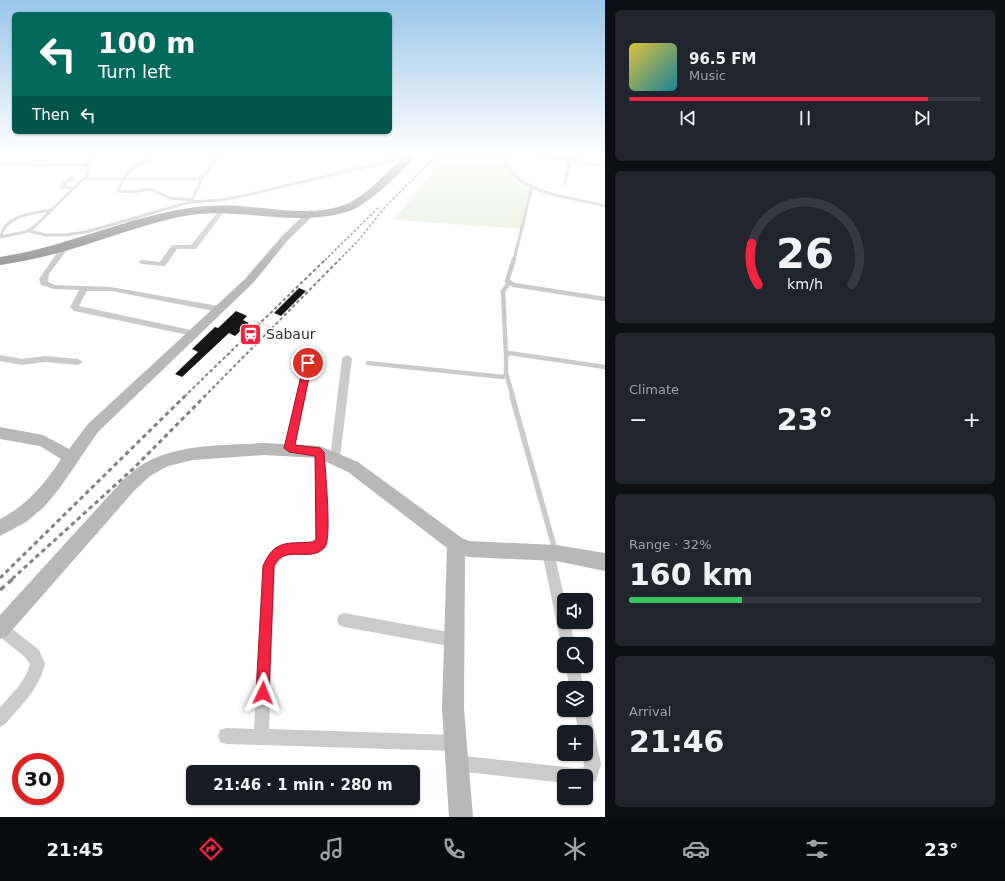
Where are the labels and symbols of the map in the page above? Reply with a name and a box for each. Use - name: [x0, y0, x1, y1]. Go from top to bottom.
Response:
- station icon: Sabaur: [237, 321, 263, 347]
- place label: Sabaur: [266, 326, 316, 342]
- pin: [291, 346, 325, 380]
- position arrow: [242, 672, 284, 714]
- speed limit sign: 30: [12, 753, 64, 805]

